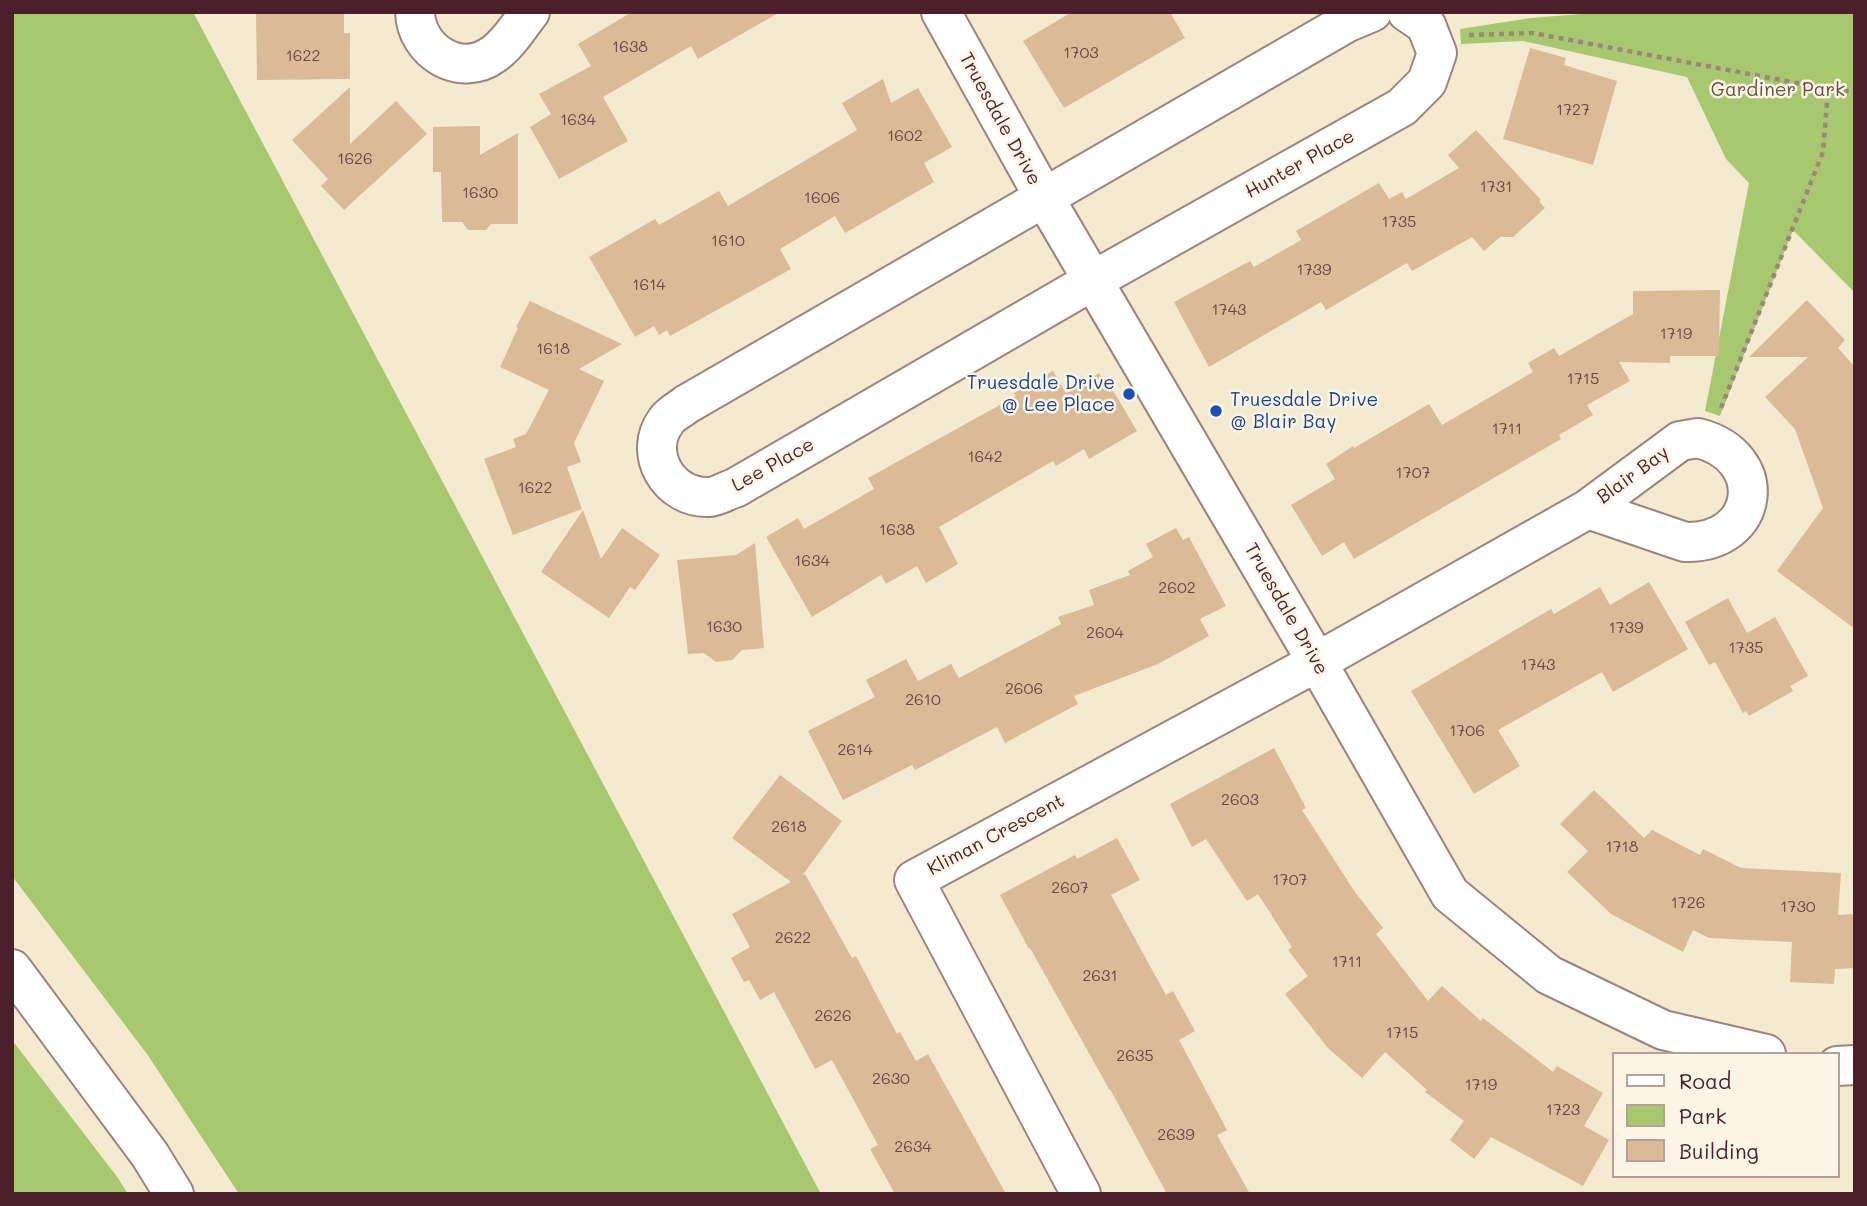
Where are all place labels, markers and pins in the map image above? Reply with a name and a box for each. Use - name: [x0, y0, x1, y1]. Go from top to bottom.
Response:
- place label: Truesdale Drive @ Lee Place: [967, 372, 1115, 416]
- marker: Truesdale Drive @ Lee Place: [1121, 386, 1137, 402]
- place label: Truesdale Drive @ Blair Bay: [1230, 389, 1378, 433]
- marker: Truesdale Drive @ Blair Bay: [1208, 403, 1224, 419]

